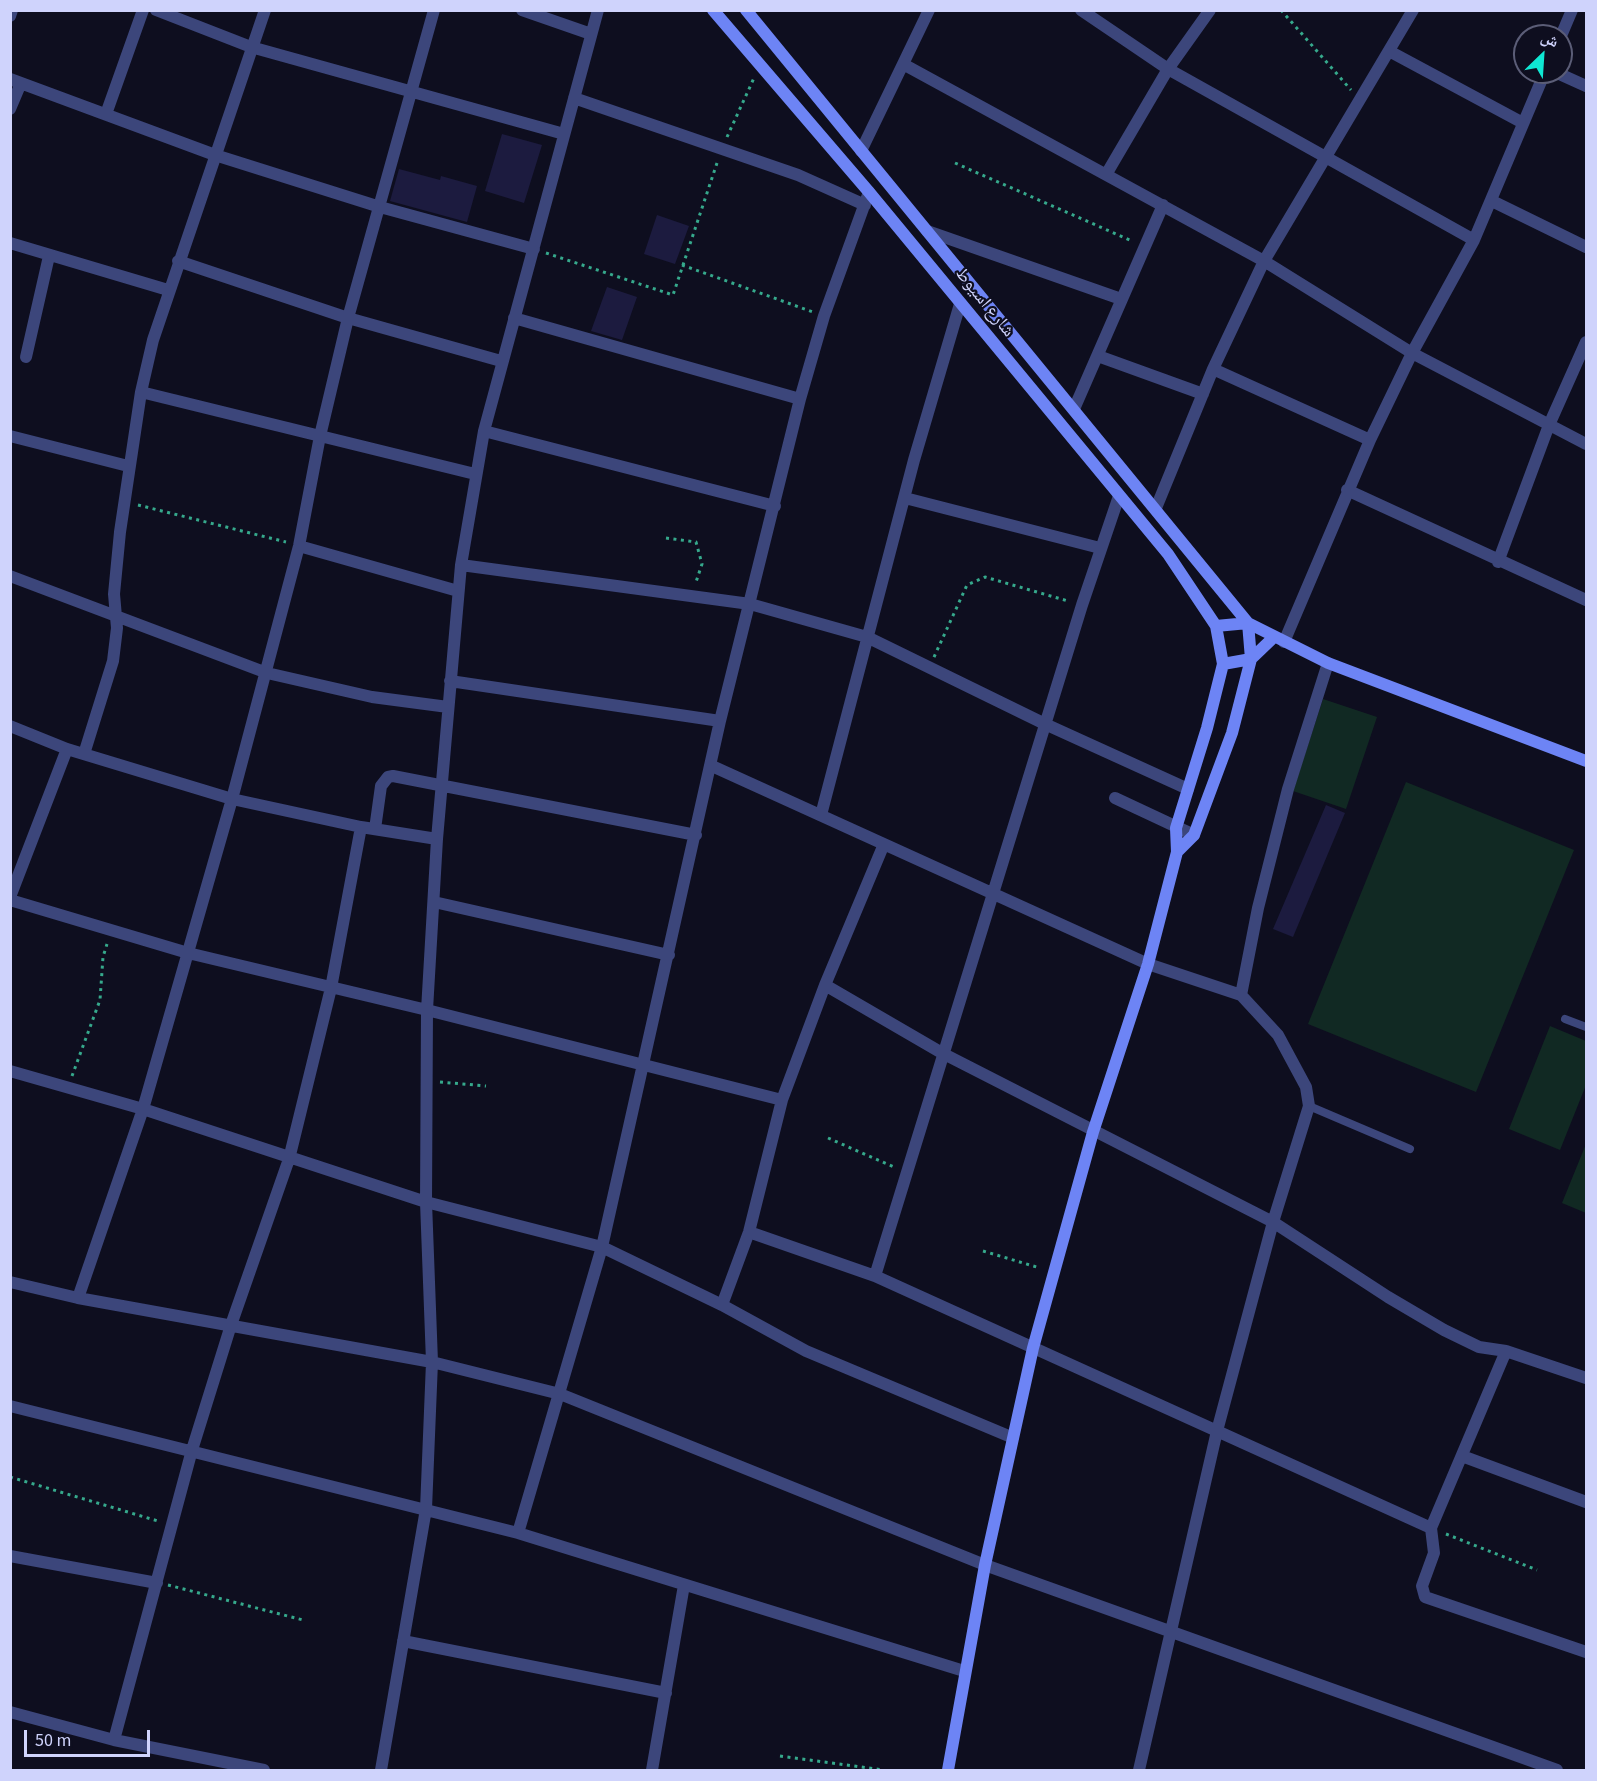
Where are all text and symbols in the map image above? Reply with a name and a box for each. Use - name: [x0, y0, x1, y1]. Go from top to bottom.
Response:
- north arrow: [1513, 24, 1573, 84]
- text: ش: [1537, 26, 1562, 53]
- street label: شارع اسيوط: [950, 264, 1018, 342]
- scale bar: [27, 1718, 153, 1756]
- text: 50 m: [35, 1728, 71, 1753]

